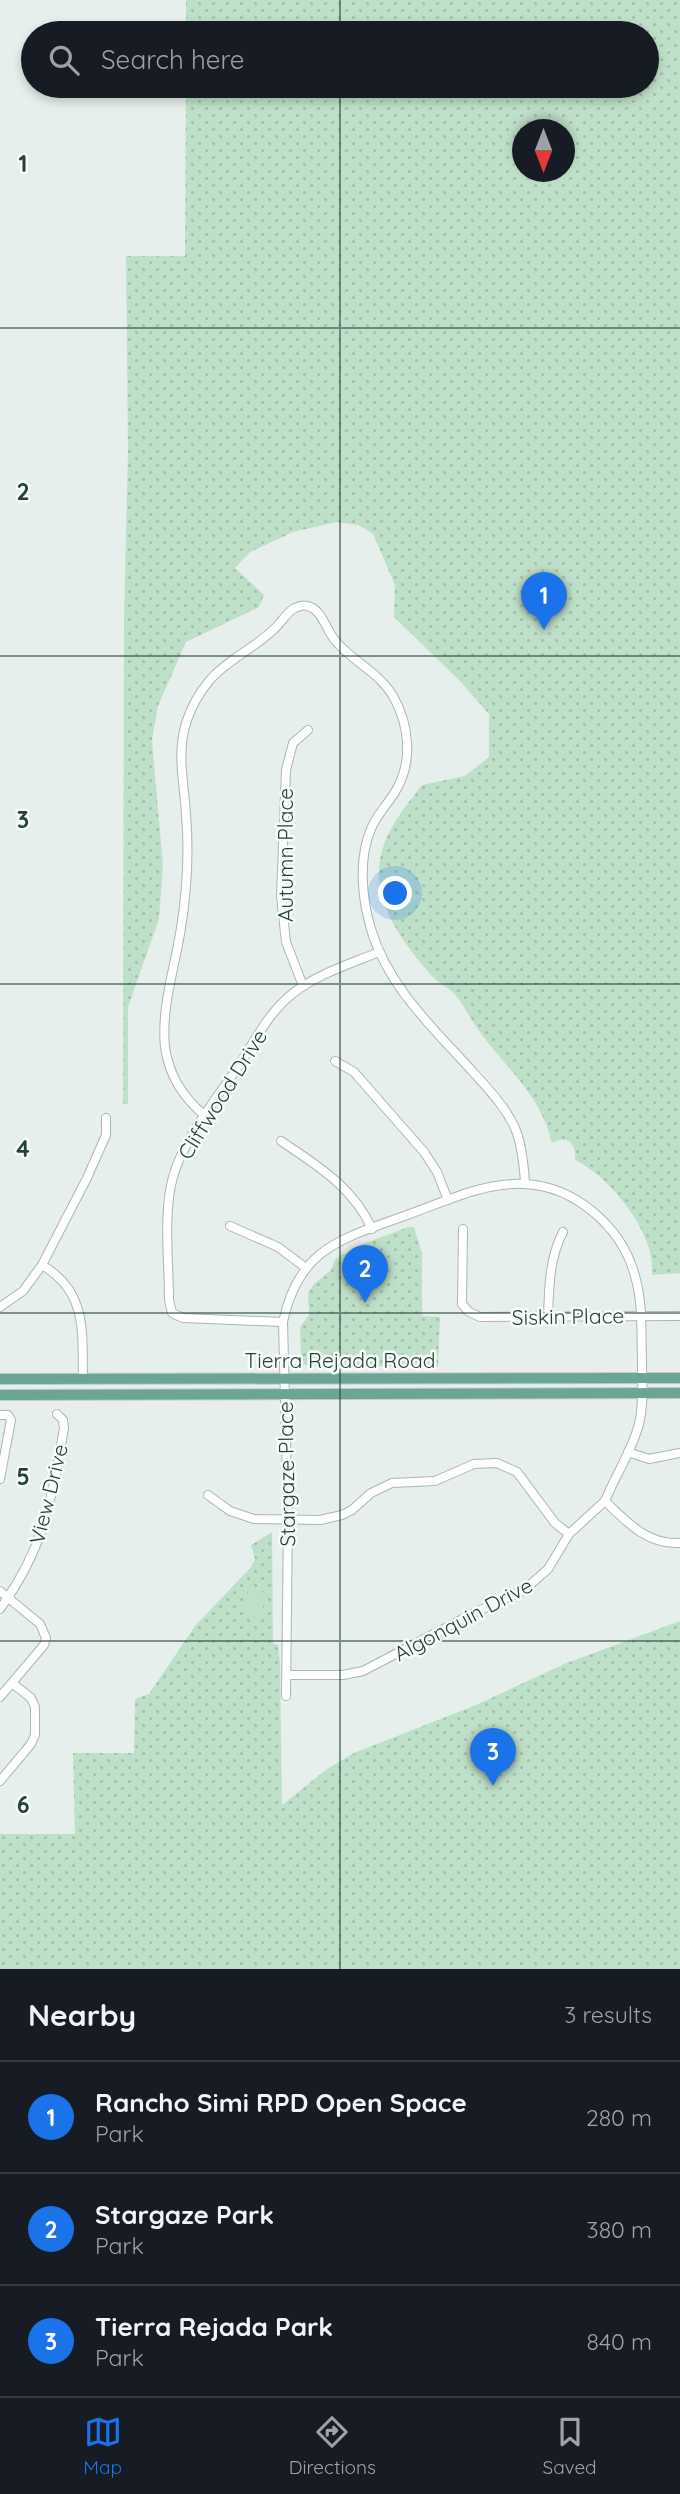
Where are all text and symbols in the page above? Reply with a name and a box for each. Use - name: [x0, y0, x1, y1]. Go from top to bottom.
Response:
- search box: [21, 21, 659, 98]
- icon: search: [45, 41, 83, 79]
- text: Search here: [101, 43, 245, 76]
- north arrow: [512, 119, 575, 182]
- text: 1: [19, 149, 27, 178]
- text: 2: [16, 477, 30, 506]
- pin: 1: [521, 572, 567, 630]
- street label: Autumn Place: [272, 788, 298, 922]
- text: 3: [17, 805, 29, 834]
- your location: [378, 876, 412, 910]
- street label: Cliffwood Drive: [172, 1024, 272, 1164]
- text: 4: [16, 1134, 30, 1163]
- pin: 2: [342, 1245, 388, 1303]
- street label: Siskin Place: [512, 1302, 624, 1330]
- street label: Tierra Rejada Road: [245, 1347, 435, 1373]
- street label: Stargaze Place: [272, 1401, 300, 1547]
- street label: View Drive: [23, 1441, 73, 1547]
- text: 5: [16, 1462, 30, 1491]
- street label: Algonquin Drive: [389, 1572, 537, 1666]
- pin: 3: [470, 1728, 516, 1786]
- text: 6: [17, 1790, 29, 1819]
- text: Nearby: [28, 1996, 136, 2034]
- text: 3 results: [564, 2000, 652, 2029]
- text: Rancho Simi RPD Open Space: [95, 2086, 467, 2119]
- text: 1: [47, 2103, 55, 2132]
- text: 280 m: [586, 2103, 652, 2132]
- text: Park: [95, 2119, 144, 2148]
- text: Stargaze Park: [95, 2198, 274, 2231]
- text: 2: [44, 2215, 58, 2244]
- text: 380 m: [587, 2215, 652, 2244]
- text: Park: [95, 2231, 144, 2260]
- text: Tierra Rejada Park: [95, 2310, 333, 2343]
- text: 3: [45, 2327, 57, 2356]
- text: 840 m: [587, 2327, 652, 2356]
- text: Park: [95, 2343, 144, 2372]
- tab: Map: [83, 2413, 122, 2479]
- tab: Directions: [289, 2413, 376, 2479]
- tab: Saved: [542, 2413, 597, 2479]

